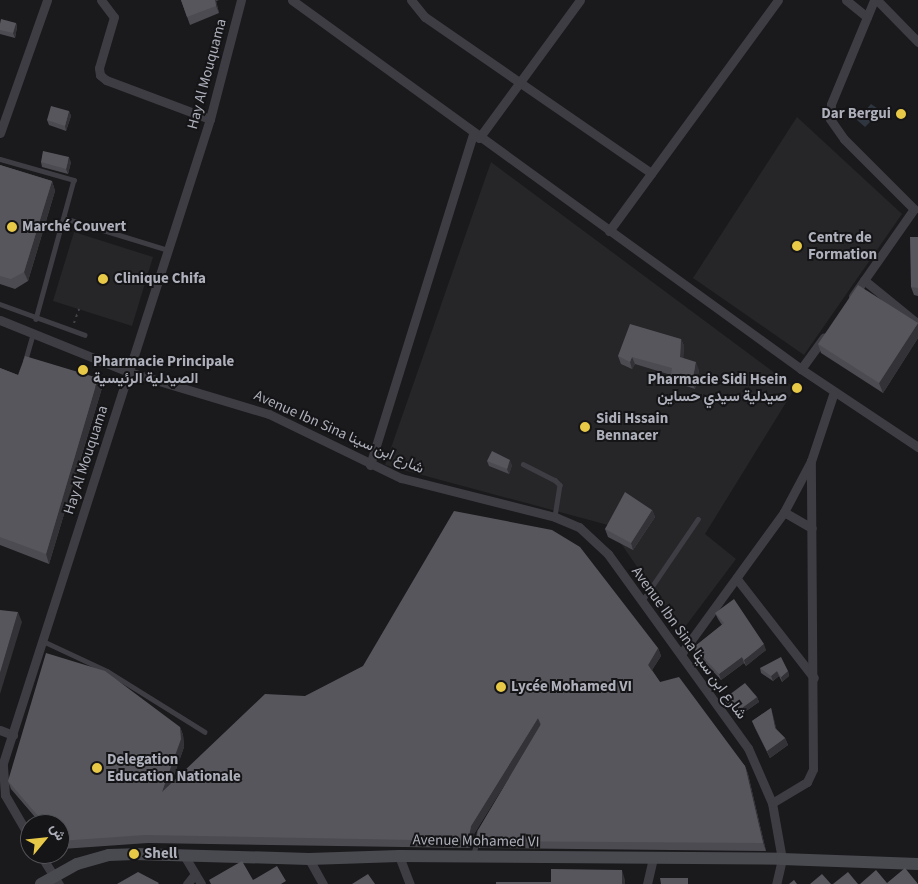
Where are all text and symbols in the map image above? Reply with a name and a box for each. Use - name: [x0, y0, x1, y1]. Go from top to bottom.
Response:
- street label: Hay Al Mouquama: [184, 17, 230, 131]
- place label: Dar Bergui: [821, 105, 891, 123]
- marker: Dar Bergui: [895, 108, 907, 120]
- place label: Marché Couvert: [22, 218, 126, 236]
- marker: Marché Couvert: [6, 221, 18, 233]
- place label: Centre de Formation: [808, 228, 877, 263]
- marker: Centre de Formation: [790, 239, 804, 253]
- place label: Clinique Chifa: [114, 270, 206, 288]
- marker: Clinique Chifa: [96, 272, 110, 286]
- place label: Pharmacie Principale الصيدلية الرئيسية: [93, 352, 234, 387]
- marker: Pharmacie Principale الصيدلية الرئيسية: [77, 364, 89, 376]
- place label: Pharmacie Sidi Hsein صيدلية سيدي حساين: [647, 370, 787, 405]
- marker: Pharmacie Sidi Hsein صيدلية سيدي حساين: [791, 382, 803, 394]
- street label: Avenue Ibn Sina شارع ابن سينا: [251, 386, 427, 478]
- street label: Hay Al Mouquama: [60, 403, 112, 517]
- place label: Sidi Hssain Bennacer: [596, 409, 668, 444]
- marker: Sidi Hssain Bennacer: [578, 420, 592, 434]
- street label: Avenue Ibn Sina شارع ابن سينا: [628, 563, 750, 723]
- place label: Lycée Mohamed VI: [511, 678, 632, 696]
- marker: Lycée Mohamed VI: [495, 681, 507, 693]
- place label: Delegation Education Nationale: [107, 750, 241, 785]
- marker: Delegation Education Nationale: [91, 762, 103, 774]
- north arrow: [20, 814, 70, 864]
- text: ش: [45, 820, 70, 845]
- street label: Avenue Mohamed VI: [412, 831, 540, 851]
- place label: Shell: [144, 845, 177, 863]
- marker: Shell: [128, 848, 140, 860]

